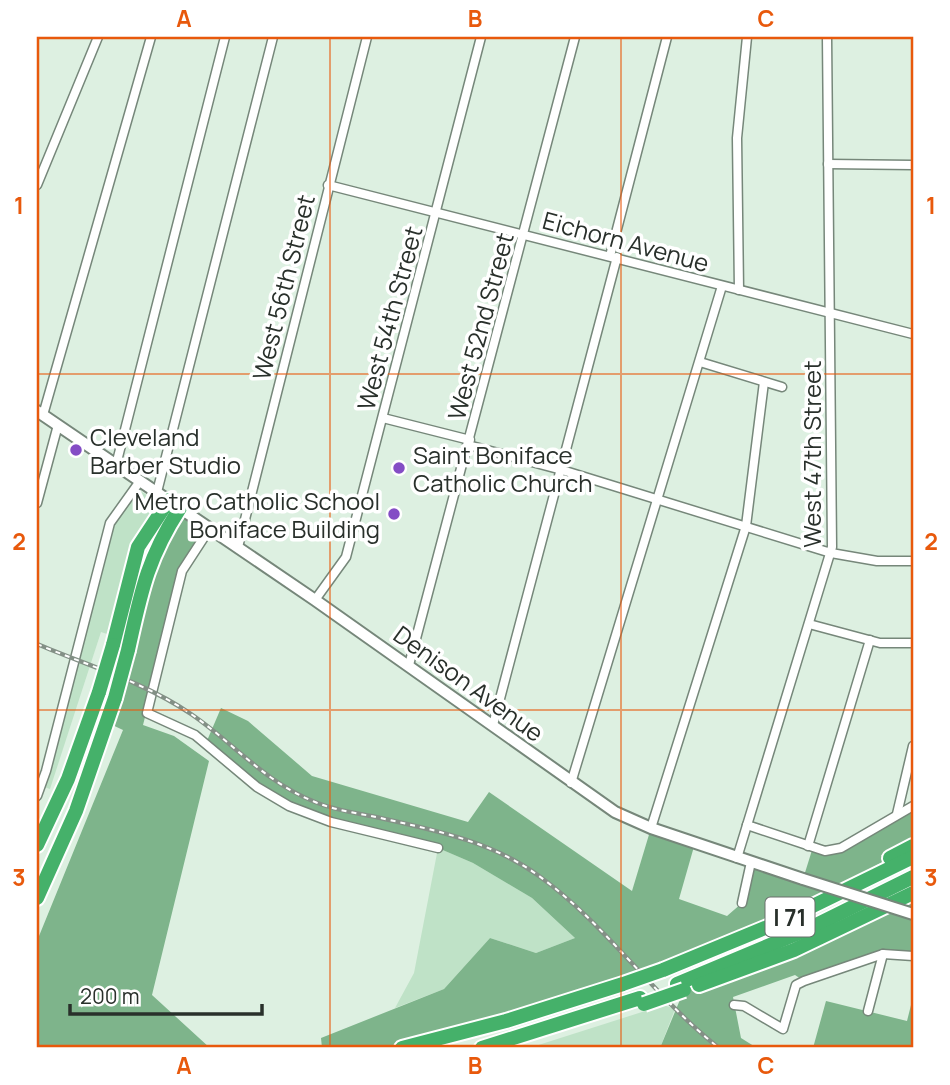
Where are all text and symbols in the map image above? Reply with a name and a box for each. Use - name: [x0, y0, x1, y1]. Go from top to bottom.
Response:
- text: A: [176, 2, 192, 34]
- text: B: [468, 2, 482, 34]
- text: C: [758, 2, 775, 34]
- text: 1: [14, 189, 24, 221]
- text: 1: [926, 189, 936, 221]
- street label: West 56th Street: [244, 191, 322, 383]
- street label: Eichorn Avenue: [539, 203, 713, 279]
- street label: West 54th Street: [349, 222, 429, 414]
- street label: West 52nd Street: [439, 229, 521, 423]
- street label: West 47th Street: [795, 360, 828, 548]
- place label: Cleveland Barber Studio: [90, 420, 241, 481]
- place label: Saint Boniface Catholic Church: [413, 438, 593, 499]
- marker: Cleveland Barber Studio: [68, 442, 84, 458]
- marker: Saint Boniface Catholic Church: [391, 460, 407, 476]
- place label: Metro Catholic School Boniface Building: [135, 484, 380, 545]
- marker: Metro Catholic School Boniface Building: [386, 506, 402, 522]
- text: 2: [12, 525, 26, 557]
- text: 2: [924, 525, 938, 557]
- street label: Denison Avenue: [387, 617, 551, 749]
- text: 3: [12, 861, 26, 893]
- text: 3: [924, 861, 938, 893]
- road number: I 71: [766, 898, 814, 936]
- scale bar: [70, 973, 262, 1017]
- text: 200 m: [80, 982, 140, 1010]
- text: A: [176, 1049, 192, 1081]
- text: B: [468, 1049, 482, 1081]
- text: C: [758, 1049, 775, 1081]

